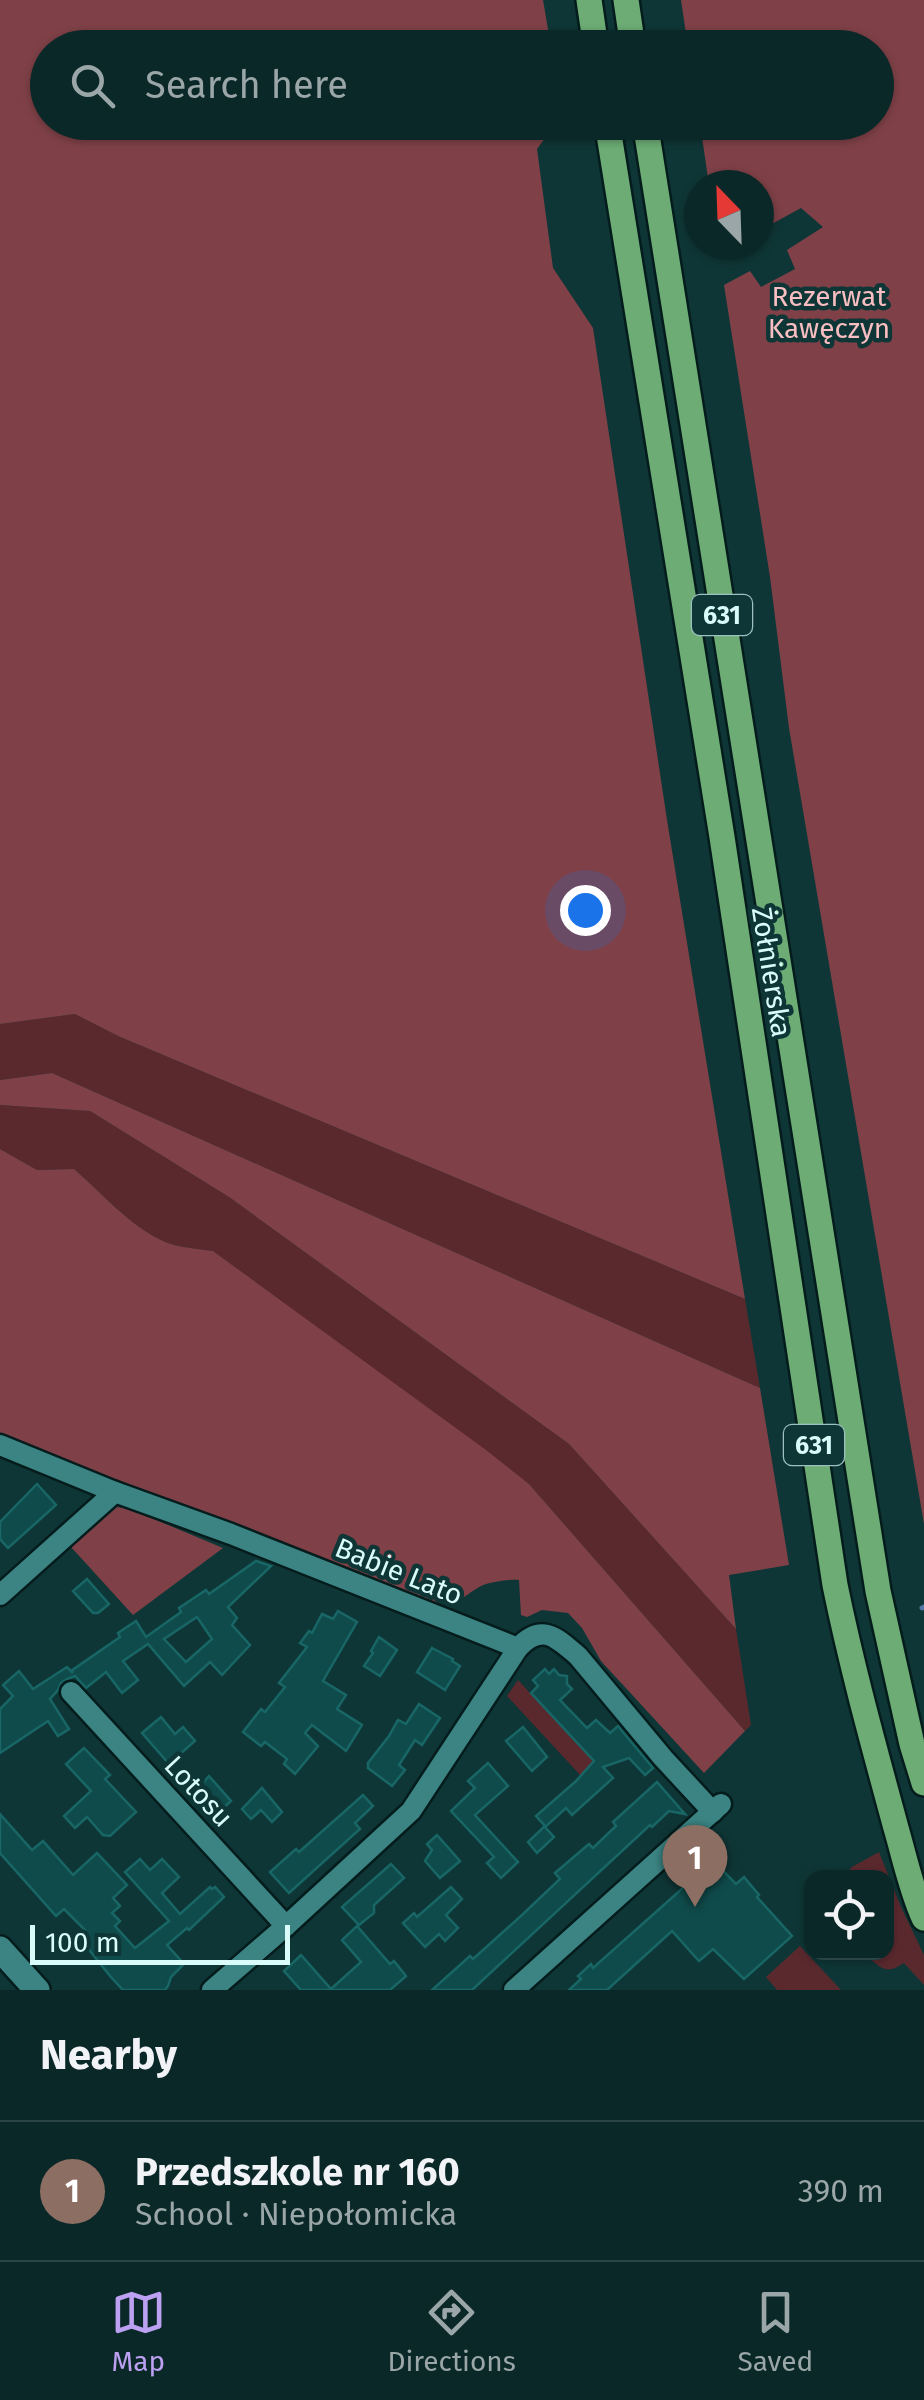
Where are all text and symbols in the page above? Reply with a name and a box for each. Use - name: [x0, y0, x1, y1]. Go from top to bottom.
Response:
- search box: [30, 30, 894, 140]
- icon: search: [65, 58, 120, 113]
- text: Search here: [145, 62, 348, 108]
- north arrow: [684, 170, 774, 260]
- park label: Rezerwat Kawęczyn: [768, 280, 890, 345]
- road number: 631: [692, 595, 752, 635]
- your location: [560, 885, 611, 936]
- street label: Żołnierska: [745, 905, 798, 1039]
- road number: 631: [784, 1425, 844, 1465]
- street label: Babie Lato: [330, 1531, 467, 1612]
- street label: Lotosu: [158, 1749, 240, 1834]
- pin: 1: [662, 1824, 728, 1907]
- map controls: [804, 1870, 894, 1960]
- button: locate: [804, 1870, 894, 1960]
- scale bar: [30, 1920, 290, 1964]
- text: 100 m: [45, 1926, 120, 1959]
- text: Nearby: [40, 2030, 177, 2080]
- text: Przedszkole nr 160: [135, 2149, 460, 2195]
- text: 1: [65, 2172, 80, 2210]
- text: 390 m: [798, 2172, 884, 2210]
- text: School · Niepołomicka: [135, 2195, 457, 2233]
- tab: Map: [111, 2285, 166, 2378]
- tab: Directions: [387, 2285, 516, 2378]
- tab: Saved: [737, 2285, 813, 2378]

